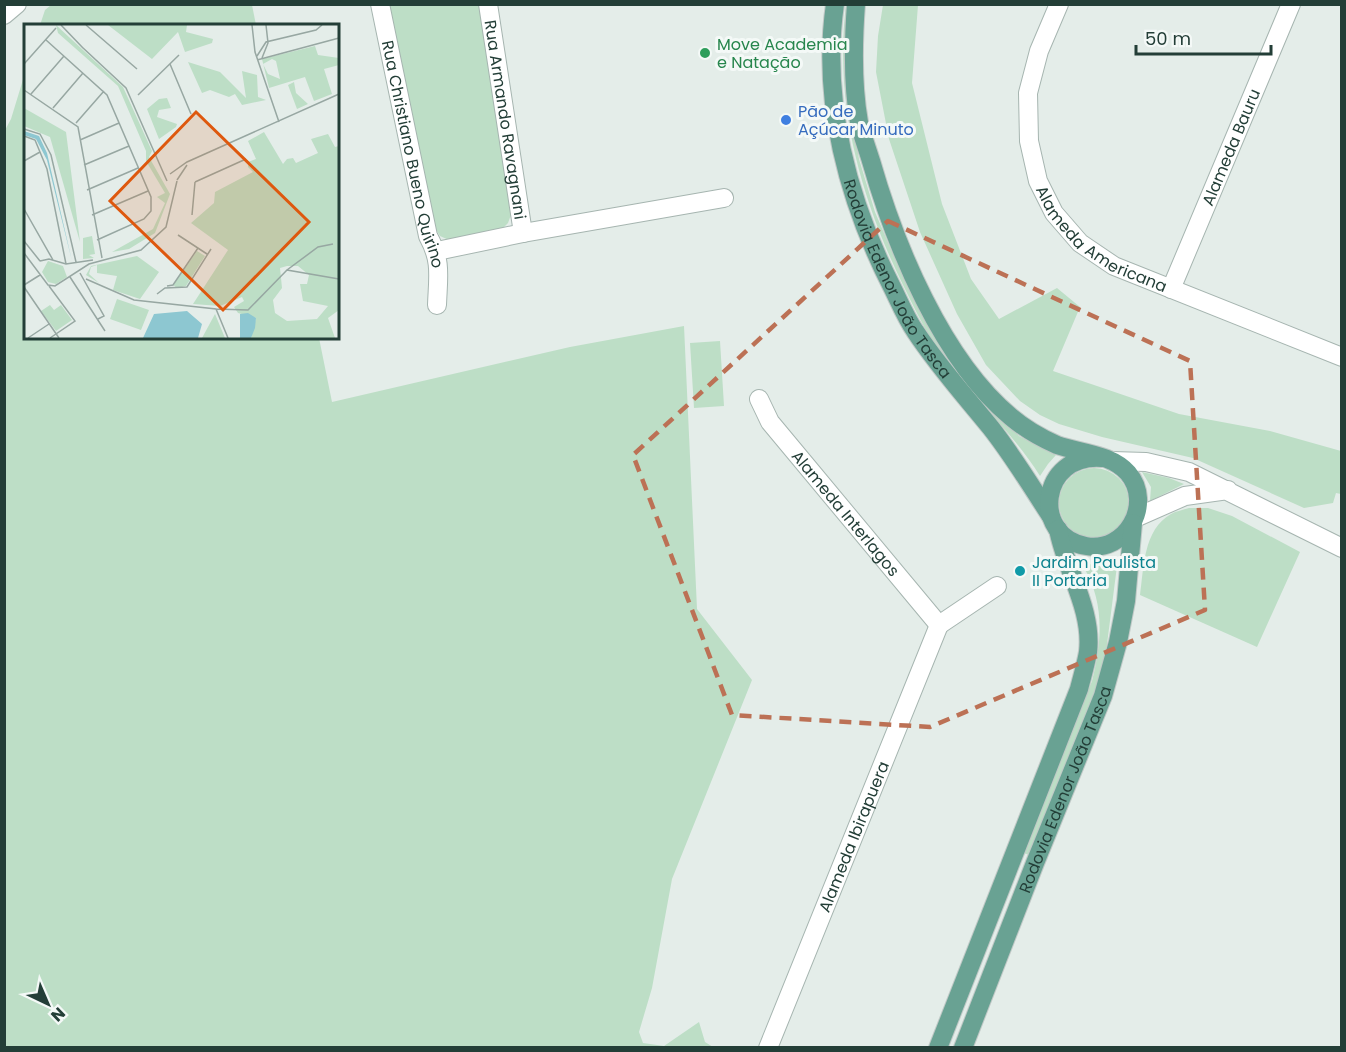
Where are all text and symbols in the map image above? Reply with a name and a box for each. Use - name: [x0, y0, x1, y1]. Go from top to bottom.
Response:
- street label: Rua Armando Ravagnani: [479, 18, 532, 221]
- scale bar: [1136, 18, 1271, 56]
- inset map: [24, 24, 339, 339]
- text: 50 m: [1145, 26, 1191, 51]
- place label: Move Academia e Natação: [717, 33, 847, 74]
- street label: Rua Christiano Bueno Quirino: [376, 38, 450, 270]
- marker: Move Academia e Natação: [698, 46, 712, 60]
- street label: Alameda Bauru: [1196, 85, 1266, 209]
- place label: Pão de Açúcar Minuto: [798, 100, 914, 141]
- marker: Pão de Açúcar Minuto: [779, 113, 793, 127]
- street label: Rodovia Edenor João Tasca: [838, 176, 957, 383]
- street label: Alameda Americana: [1030, 181, 1171, 298]
- street label: Alameda Interlagos: [786, 445, 905, 581]
- place label: Jardim Paulista II Portaria: [1032, 551, 1156, 592]
- marker: Jardim Paulista II Portaria: [1013, 564, 1027, 578]
- street label: Rodovia Edenor João Tasca: [1013, 683, 1117, 896]
- street label: Alameda Ibirapuera: [813, 758, 894, 916]
- north arrow: [18, 974, 78, 1034]
- text: N: [46, 1002, 70, 1027]

